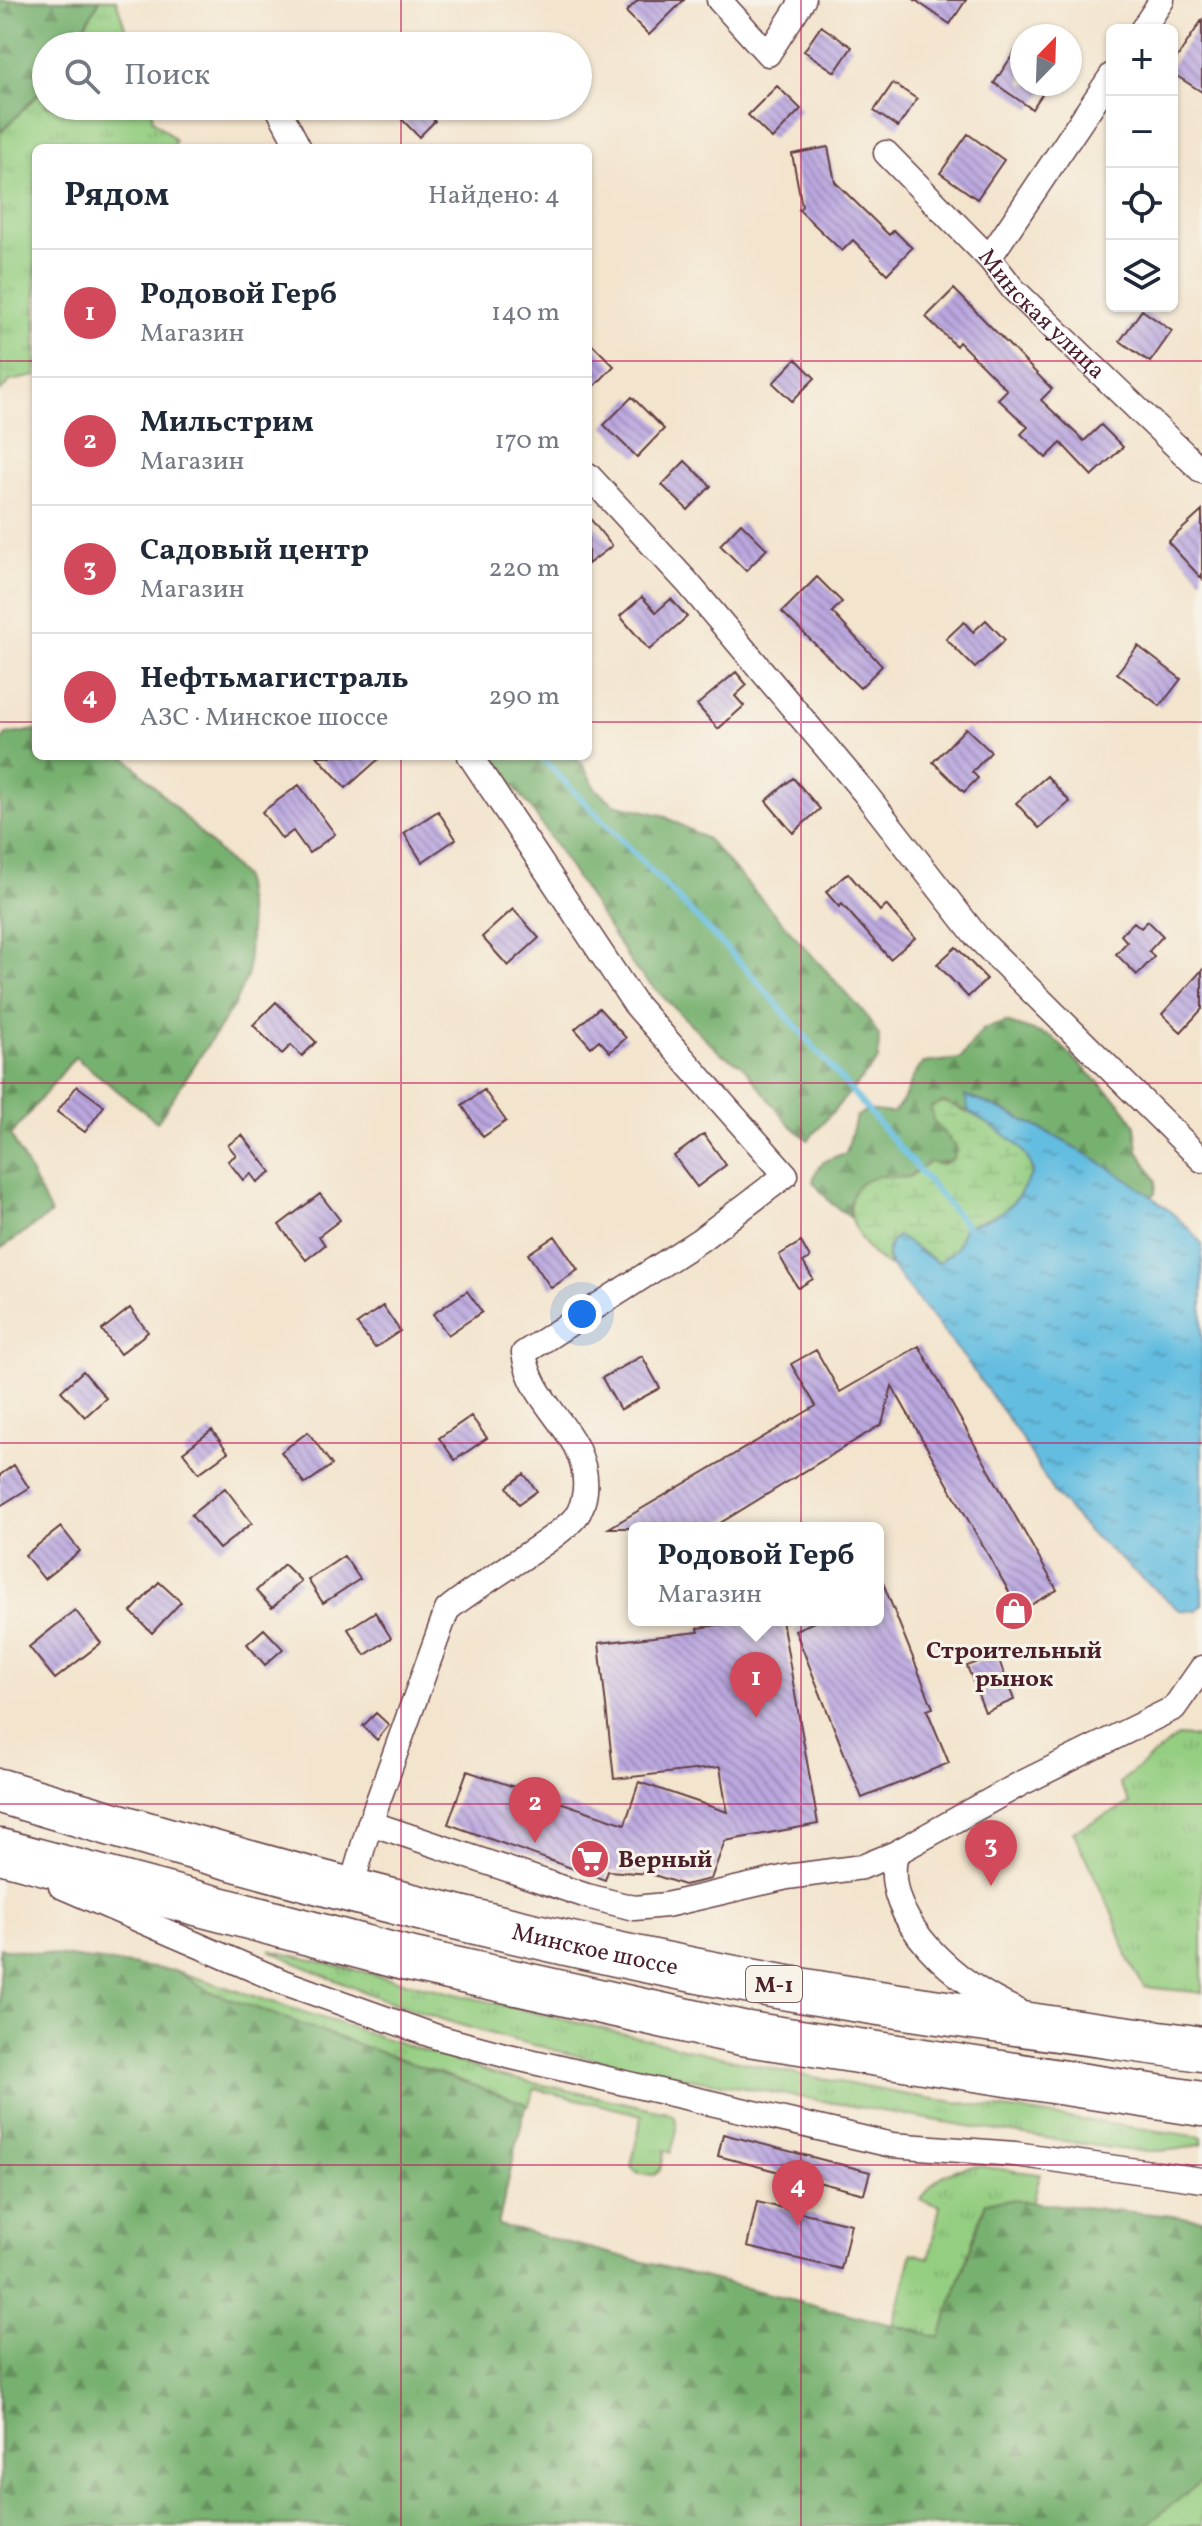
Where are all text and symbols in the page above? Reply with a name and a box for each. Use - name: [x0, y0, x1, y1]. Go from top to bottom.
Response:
- north arrow: [1010, 24, 1082, 96]
- map controls: [1106, 24, 1178, 312]
- button: +: [1106, 24, 1178, 96]
- search box: [32, 32, 592, 120]
- icon: search: [60, 54, 104, 98]
- text: Поиск: [124, 55, 210, 97]
- button: −: [1106, 96, 1178, 168]
- button: locate: [1106, 168, 1178, 240]
- text: Рядом: [64, 173, 169, 220]
- text: Найдено: 4: [428, 178, 560, 214]
- button: layers: [1106, 240, 1178, 312]
- street label: Минская улица: [969, 242, 1112, 388]
- text: Родовой Герб: [140, 274, 337, 316]
- text: 1: [85, 295, 95, 331]
- text: 140 m: [491, 295, 560, 331]
- text: Магазин: [140, 316, 244, 352]
- text: Мильстрим: [140, 402, 314, 444]
- text: 2: [83, 423, 97, 459]
- text: 170 m: [495, 423, 560, 459]
- text: Магазин: [140, 444, 244, 480]
- text: Садовый центр: [140, 530, 369, 572]
- text: 3: [83, 551, 97, 587]
- text: 220 m: [488, 551, 560, 587]
- text: Магазин: [140, 572, 244, 608]
- text: Нефтьмагистраль: [140, 658, 409, 700]
- text: 4: [82, 679, 98, 715]
- text: 290 m: [488, 679, 560, 715]
- text: АЗС · Минское шоссе: [140, 700, 388, 736]
- your location: [562, 1294, 602, 1334]
- popup: [628, 1522, 884, 1626]
- text: Родовой Герб: [658, 1535, 854, 1577]
- text: Магазин: [658, 1577, 762, 1613]
- shop icon: Строительный рынок: [993, 1590, 1035, 1632]
- place label: Строительный рынок: [926, 1635, 1102, 1697]
- pin: 1: [730, 1652, 782, 1718]
- pin: 2: [509, 1777, 561, 1843]
- pin: 3: [965, 1820, 1017, 1886]
- supermarket icon: Верный: [569, 1838, 611, 1880]
- place label: Верный: [618, 1844, 712, 1878]
- street label: Минское шоссе: [508, 1916, 681, 1986]
- road number: М-1: [746, 1966, 802, 2002]
- pin: 4: [772, 2160, 824, 2226]

